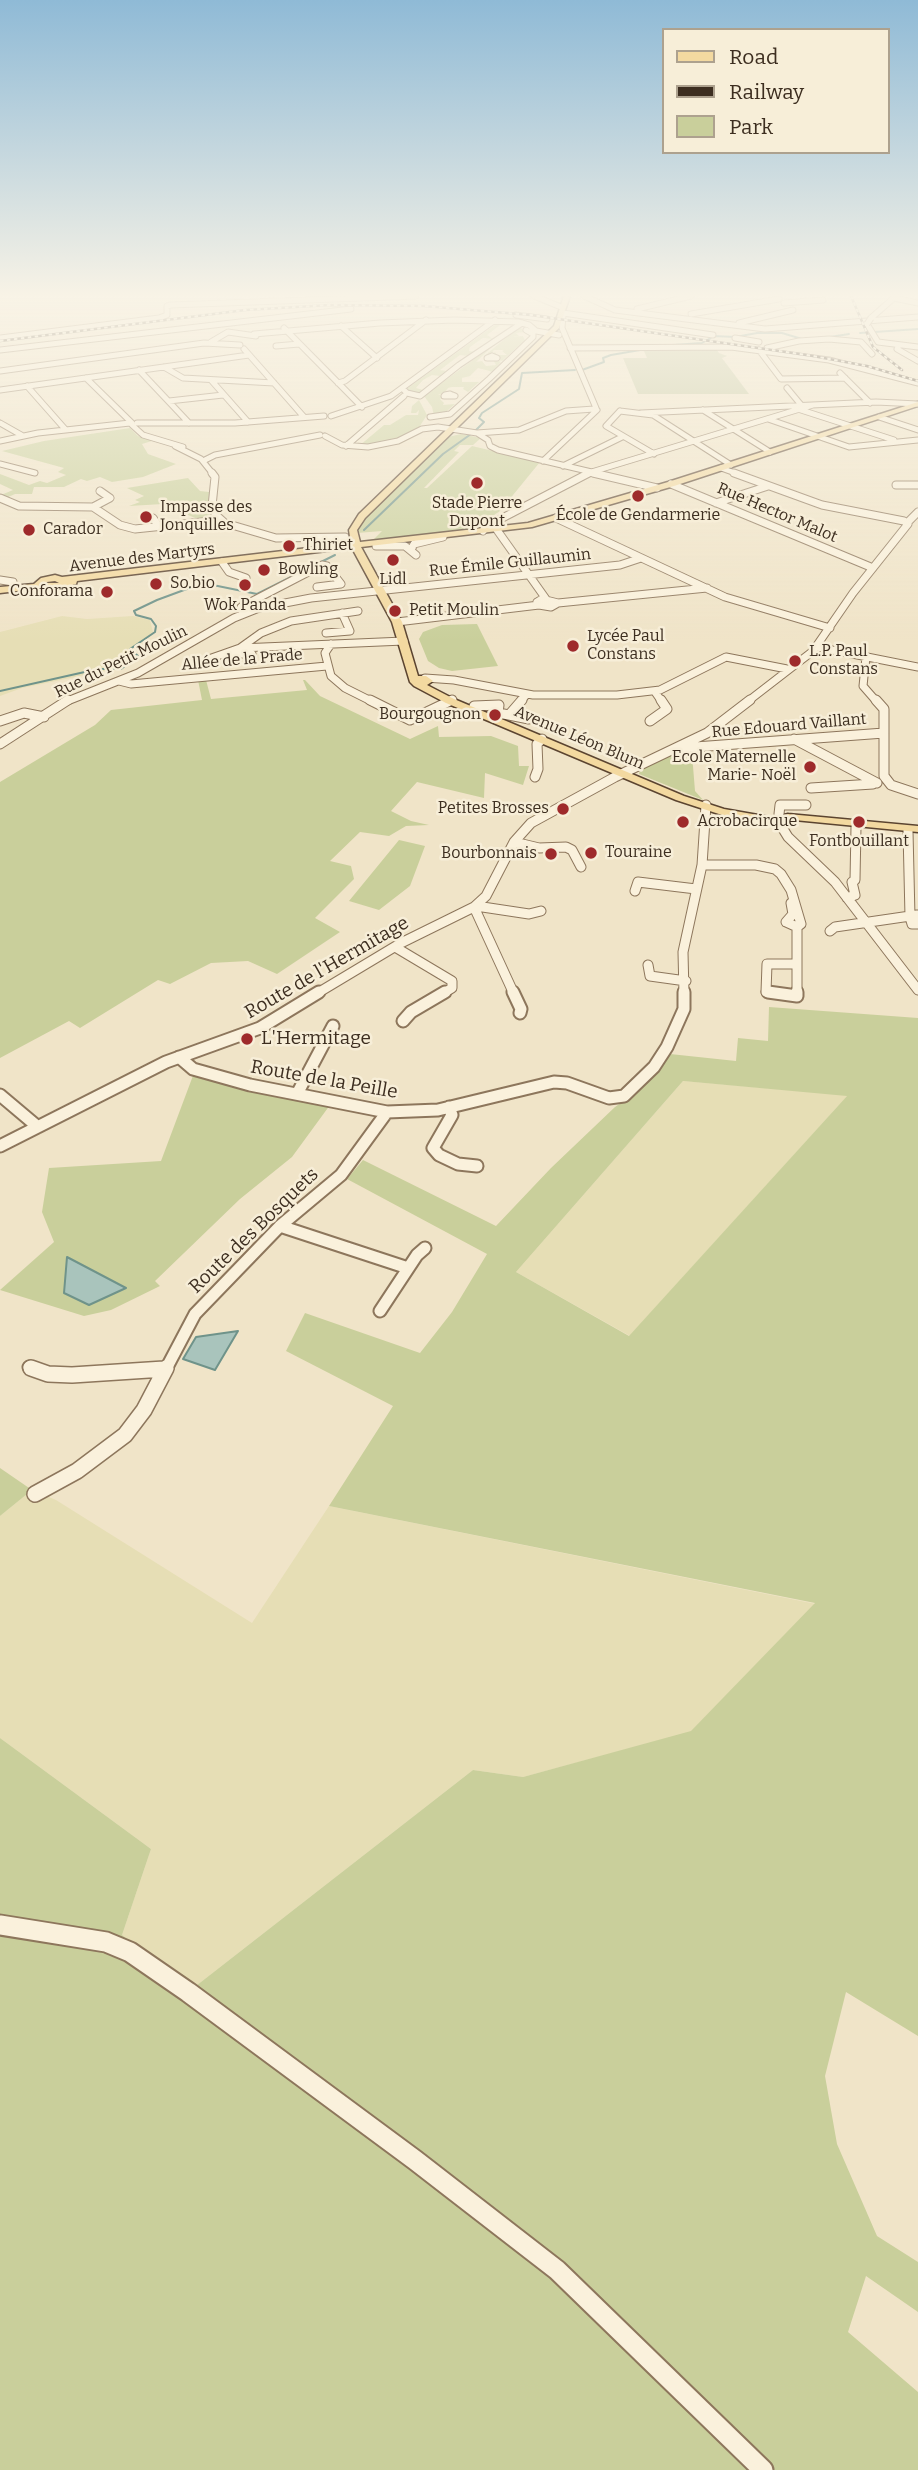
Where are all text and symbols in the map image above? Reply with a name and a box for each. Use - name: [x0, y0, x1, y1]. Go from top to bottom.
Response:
- legend: [662, 28, 890, 154]
- text: Road: [729, 44, 778, 70]
- text: Railway: [729, 79, 804, 105]
- text: Park: [729, 114, 773, 140]
- marker: Stade Pierre Dupont: [469, 475, 485, 491]
- street label: Rue Hector Malot: [714, 479, 840, 547]
- marker: École de Gendarmerie: [630, 488, 646, 504]
- place label: Stade Pierre Dupont: [432, 494, 522, 532]
- place label: Impasse des Jonquilles: [160, 498, 252, 536]
- place label: École de Gendarmerie: [556, 506, 720, 526]
- marker: Impasse des Jonquilles: [138, 509, 154, 525]
- place label: Carador: [43, 520, 103, 540]
- marker: Carador: [21, 522, 37, 538]
- place label: Thiriet: [303, 536, 353, 556]
- marker: Thiriet: [281, 538, 297, 554]
- street label: Avenue des Martyrs: [68, 540, 216, 576]
- street label: Rue Émile Guillaumin: [428, 545, 592, 581]
- marker: Lidl: [385, 552, 401, 568]
- place label: Bowling: [278, 560, 338, 580]
- marker: Bowling: [256, 562, 272, 578]
- place label: Lidl: [379, 570, 407, 590]
- place label: So.bio: [170, 574, 215, 594]
- marker: So.bio: [148, 576, 164, 592]
- marker: Wok Panda: [237, 577, 253, 593]
- place label: Conforama: [10, 582, 93, 602]
- marker: Conforama: [99, 584, 115, 600]
- place label: Wok Panda: [204, 596, 286, 616]
- place label: Petit Moulin: [409, 601, 499, 621]
- marker: Petit Moulin: [387, 603, 403, 619]
- street label: Rue du Petit Moulin: [52, 622, 190, 702]
- place label: Lycée Paul Constans: [587, 627, 664, 665]
- marker: Lycée Paul Constans: [565, 638, 581, 654]
- place label: L.P. Paul Constans: [809, 642, 878, 680]
- street label: Allée de la Prade: [181, 645, 303, 675]
- marker: L.P. Paul Constans: [787, 653, 803, 669]
- street label: Avenue Léon Blum: [511, 702, 647, 774]
- place label: Bourgougnon: [379, 705, 481, 725]
- marker: Bourgougnon: [487, 707, 503, 723]
- street label: Rue Edouard Vaillant: [711, 710, 867, 742]
- place label: Ecole Maternelle Marie- Noël: [672, 748, 796, 786]
- marker: Ecole Maternelle Marie- Noël: [802, 759, 818, 775]
- place label: Petites Brosses: [438, 799, 549, 819]
- marker: Petites Brosses: [555, 801, 571, 817]
- place label: Acrobacirque: [697, 812, 797, 832]
- marker: Acrobacirque: [675, 814, 691, 830]
- marker: Fontbouillant: [851, 814, 867, 830]
- place label: Fontbouillant: [809, 832, 909, 852]
- place label: Touraine: [605, 843, 672, 863]
- place label: Bourbonnais: [441, 844, 537, 864]
- marker: Touraine: [583, 845, 599, 861]
- marker: Bourbonnais: [543, 846, 559, 862]
- street label: Route de l'Hermitage: [241, 912, 413, 1024]
- place label: L'Hermitage: [261, 1028, 371, 1050]
- marker: L'Hermitage: [239, 1031, 255, 1047]
- street label: Route de la Peille: [249, 1056, 399, 1104]
- street label: Route des Bosquets: [185, 1163, 323, 1299]

